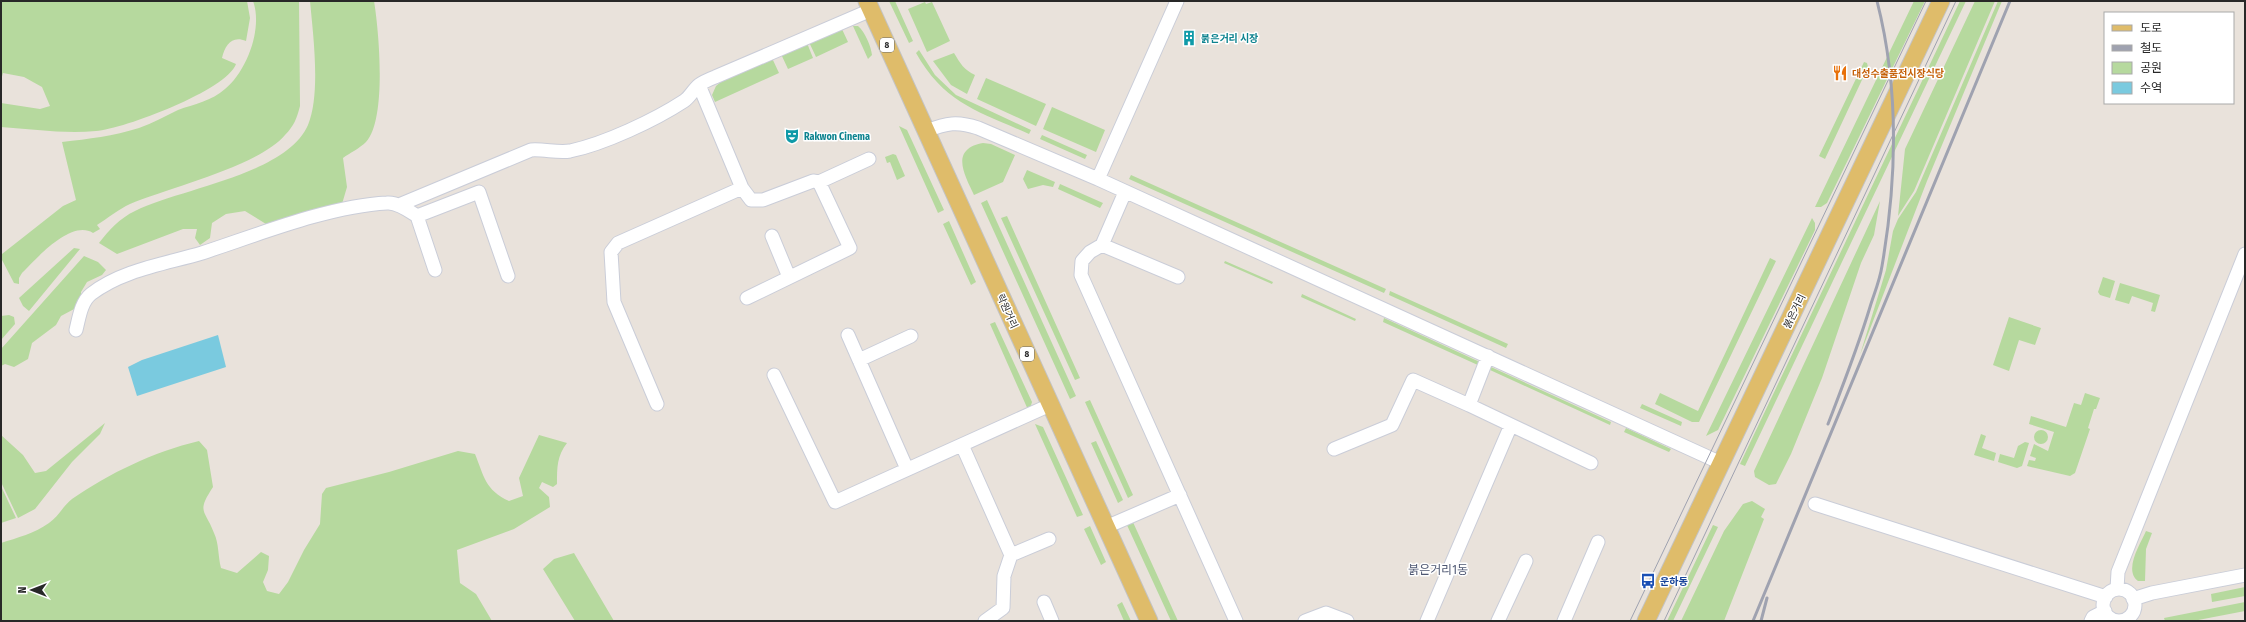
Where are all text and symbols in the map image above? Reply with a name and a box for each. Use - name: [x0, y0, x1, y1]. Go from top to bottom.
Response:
- legend: [2104, 12, 2234, 104]
- text: 도로: [2140, 21, 2162, 35]
- building icon: 붉은거리 시장: [1180, 29, 1198, 47]
- place label: 붉은거리 시장: [1201, 33, 1258, 45]
- road number: 8: [880, 38, 894, 52]
- text: 철도: [2140, 41, 2162, 55]
- text: 공원: [2140, 61, 2162, 75]
- restaurant icon: 대성수출품전시장식당: [1831, 64, 1849, 82]
- place label: 대성수출품전시장식당: [1852, 68, 1944, 80]
- text: 수역: [2140, 81, 2162, 95]
- theatre icon: Rakwon Cinema: [783, 127, 801, 145]
- place label: Rakwon Cinema: [804, 131, 870, 143]
- street label: 락원거리: [994, 292, 1020, 331]
- street label: 붉은거리: [1781, 292, 1808, 331]
- road number: 8: [1020, 347, 1034, 361]
- district label: 붉은거리1동: [1408, 563, 1468, 577]
- north arrow: [12, 570, 52, 610]
- bus stop icon: 운하동: [1639, 572, 1657, 590]
- place label: 운하동: [1660, 576, 1688, 588]
- text: N: [16, 587, 29, 593]

